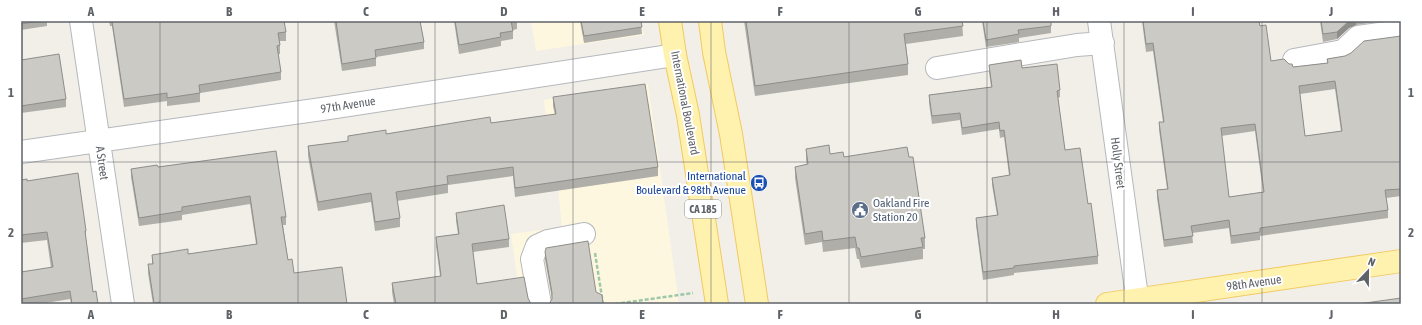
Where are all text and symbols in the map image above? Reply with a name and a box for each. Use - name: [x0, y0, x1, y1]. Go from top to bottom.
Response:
- text: A: [87, 4, 95, 19]
- text: B: [226, 4, 233, 19]
- text: C: [363, 4, 369, 19]
- text: D: [500, 4, 508, 19]
- text: E: [639, 4, 645, 19]
- text: F: [777, 4, 783, 19]
- text: G: [915, 4, 922, 19]
- text: H: [1052, 4, 1060, 19]
- text: I: [1191, 4, 1195, 19]
- text: J: [1328, 4, 1333, 19]
- street label: International Boulevard: [668, 50, 702, 156]
- text: 1: [8, 85, 14, 100]
- text: 1: [1408, 85, 1414, 100]
- street label: 97th Avenue: [320, 94, 376, 116]
- street label: Holly Street: [1108, 136, 1128, 190]
- street label: A Street: [93, 145, 111, 181]
- place label: International Boulevard & 98th Avenue: [636, 169, 747, 197]
- bus stop icon: International Boulevard & 98th Avenue: [749, 173, 769, 193]
- place label: Oakland Fire Station 20: [873, 196, 929, 224]
- road number: CA 185: [685, 200, 721, 218]
- public building icon: Oakland Fire Station 20: [850, 200, 870, 220]
- text: 2: [8, 225, 14, 240]
- text: 2: [1408, 225, 1414, 240]
- north arrow: [1348, 251, 1388, 291]
- text: N: [1366, 255, 1377, 269]
- street label: 98th Avenue: [1226, 272, 1282, 294]
- text: A: [87, 307, 95, 322]
- text: B: [226, 307, 233, 322]
- text: C: [363, 307, 369, 322]
- text: D: [500, 307, 508, 322]
- text: E: [639, 307, 645, 322]
- text: F: [777, 307, 783, 322]
- text: G: [915, 307, 922, 322]
- text: H: [1052, 307, 1060, 322]
- text: I: [1191, 307, 1195, 322]
- text: J: [1328, 307, 1333, 322]

